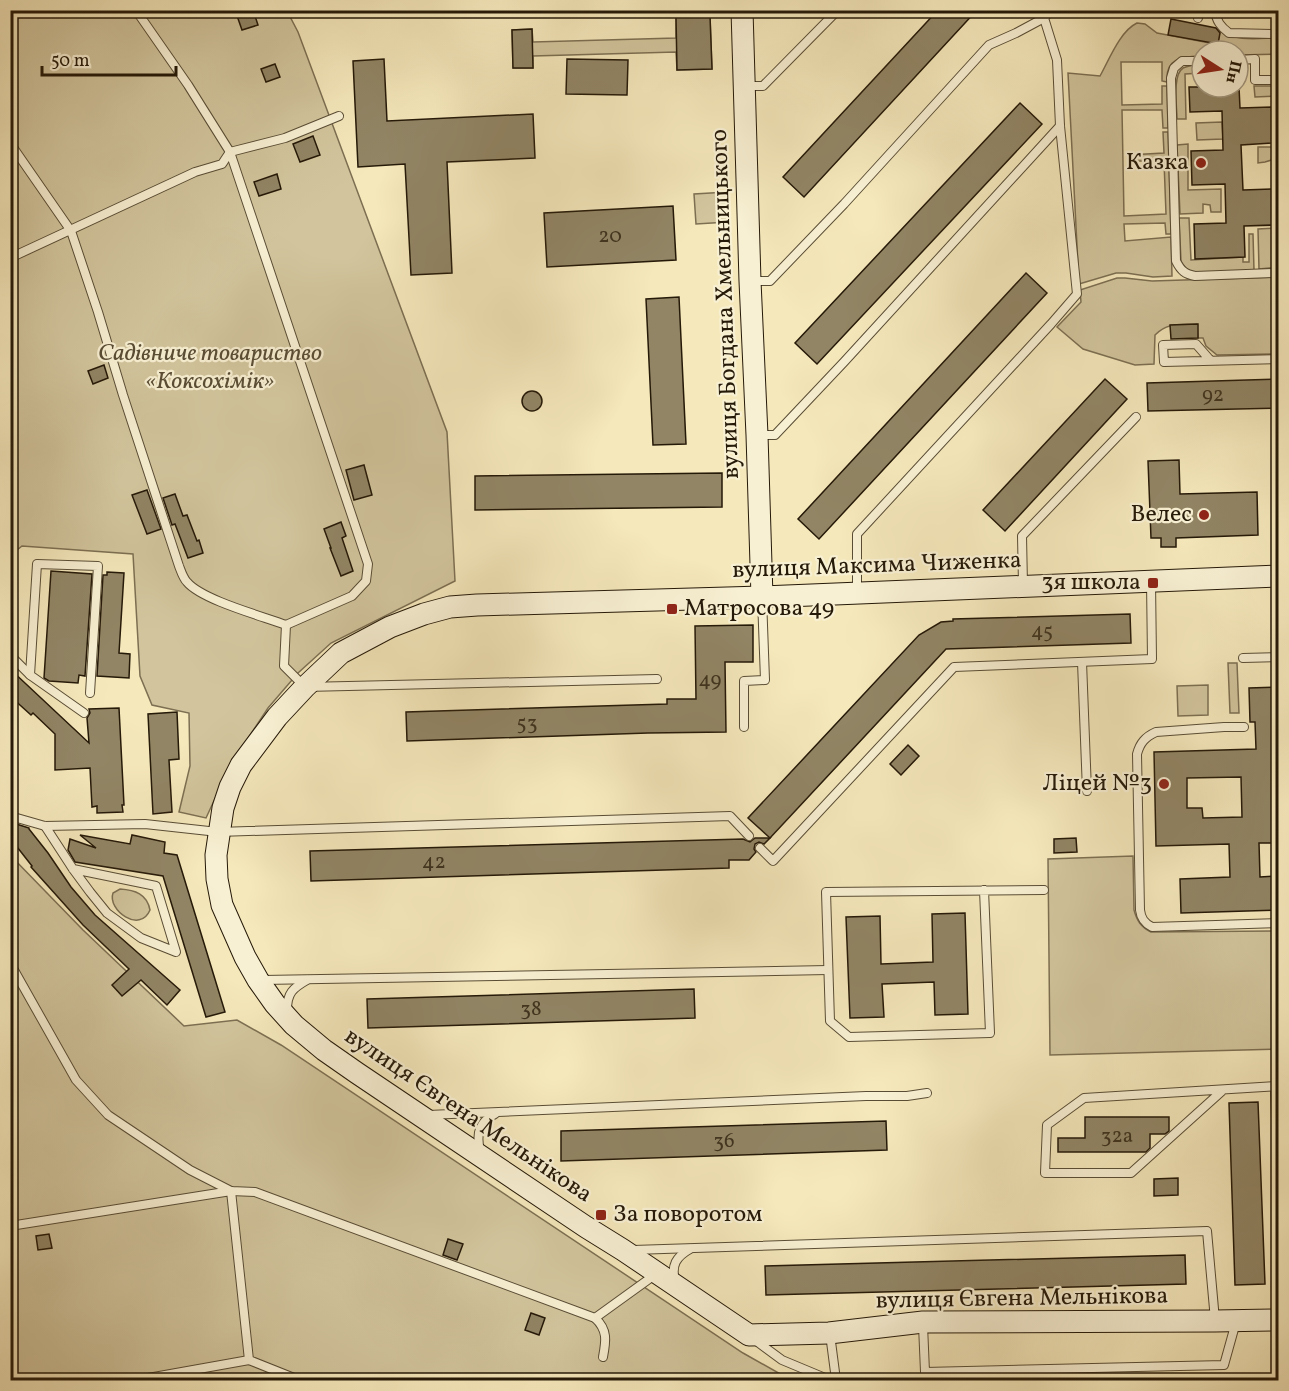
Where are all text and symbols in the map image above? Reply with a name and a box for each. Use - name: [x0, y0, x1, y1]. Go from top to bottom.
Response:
- scale bar: [42, 39, 176, 77]
- north arrow: [1190, 39, 1250, 99]
- text: 50 m: [51, 49, 90, 74]
- text: Пн: [1220, 58, 1246, 85]
- street label: вулиця Богдана Хмельницького: [703, 128, 749, 480]
- place label: Казка: [1126, 146, 1189, 180]
- marker: Казка: [1194, 156, 1208, 170]
- house number: 20: [598, 222, 622, 251]
- park label: Садівниче товариство «Коксохімік»: [98, 337, 322, 399]
- house number: 92: [1202, 381, 1224, 410]
- place label: Велес: [1130, 498, 1192, 532]
- marker: Велес: [1197, 508, 1211, 522]
- street label: вулиця Максима Чиженка: [732, 544, 1022, 588]
- place label: 3я школа: [1041, 566, 1141, 600]
- marker: 3я школа: [1146, 576, 1160, 590]
- place label: Матросова 49: [684, 592, 834, 626]
- marker: Матросова 49: [665, 602, 679, 616]
- house number: 45: [1031, 617, 1053, 646]
- house number: 49: [699, 666, 722, 695]
- house number: 53: [517, 709, 537, 738]
- place label: Ліцей №3: [1043, 767, 1152, 801]
- marker: Ліцей №3: [1157, 777, 1171, 791]
- house number: 42: [422, 848, 446, 877]
- house number: 38: [520, 995, 542, 1024]
- street label: вулиця Євгена Мельнікова: [337, 1020, 599, 1212]
- house number: 32а: [1101, 1122, 1133, 1151]
- house number: 36: [713, 1127, 735, 1156]
- place label: За поворотом: [613, 1198, 762, 1232]
- marker: За поворотом: [594, 1208, 608, 1222]
- street label: вулиця Євгена Мельнікова: [875, 1279, 1169, 1319]

